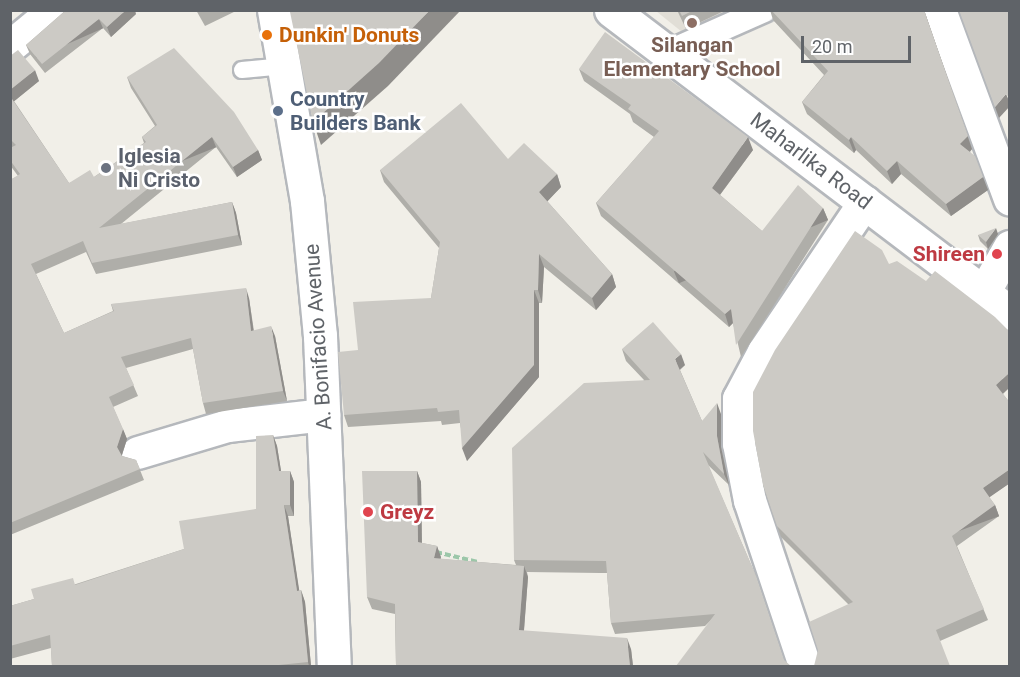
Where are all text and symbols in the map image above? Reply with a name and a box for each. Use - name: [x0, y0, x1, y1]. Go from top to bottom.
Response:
- marker: Silangan Elementary School: [685, 16, 699, 30]
- place label: Dunkin' Donuts: [279, 22, 419, 48]
- scale bar: [804, 24, 914, 62]
- marker: Dunkin' Donuts: [260, 28, 274, 42]
- place label: Silangan Elementary School: [604, 32, 780, 82]
- text: 20 m: [812, 36, 852, 57]
- place label: Country Builders Bank: [290, 86, 421, 136]
- marker: Country Builders Bank: [271, 104, 285, 118]
- street label: Maharlika Road: [745, 107, 877, 215]
- place label: Iglesia Ni Cristo: [118, 143, 200, 193]
- marker: Iglesia Ni Cristo: [99, 161, 113, 175]
- place label: Shireen: [913, 241, 985, 267]
- street label: A. Bonifacio Avenue: [299, 243, 337, 431]
- marker: Shireen: [990, 247, 1004, 261]
- place label: Greyz: [380, 499, 434, 525]
- marker: Greyz: [361, 505, 375, 519]

